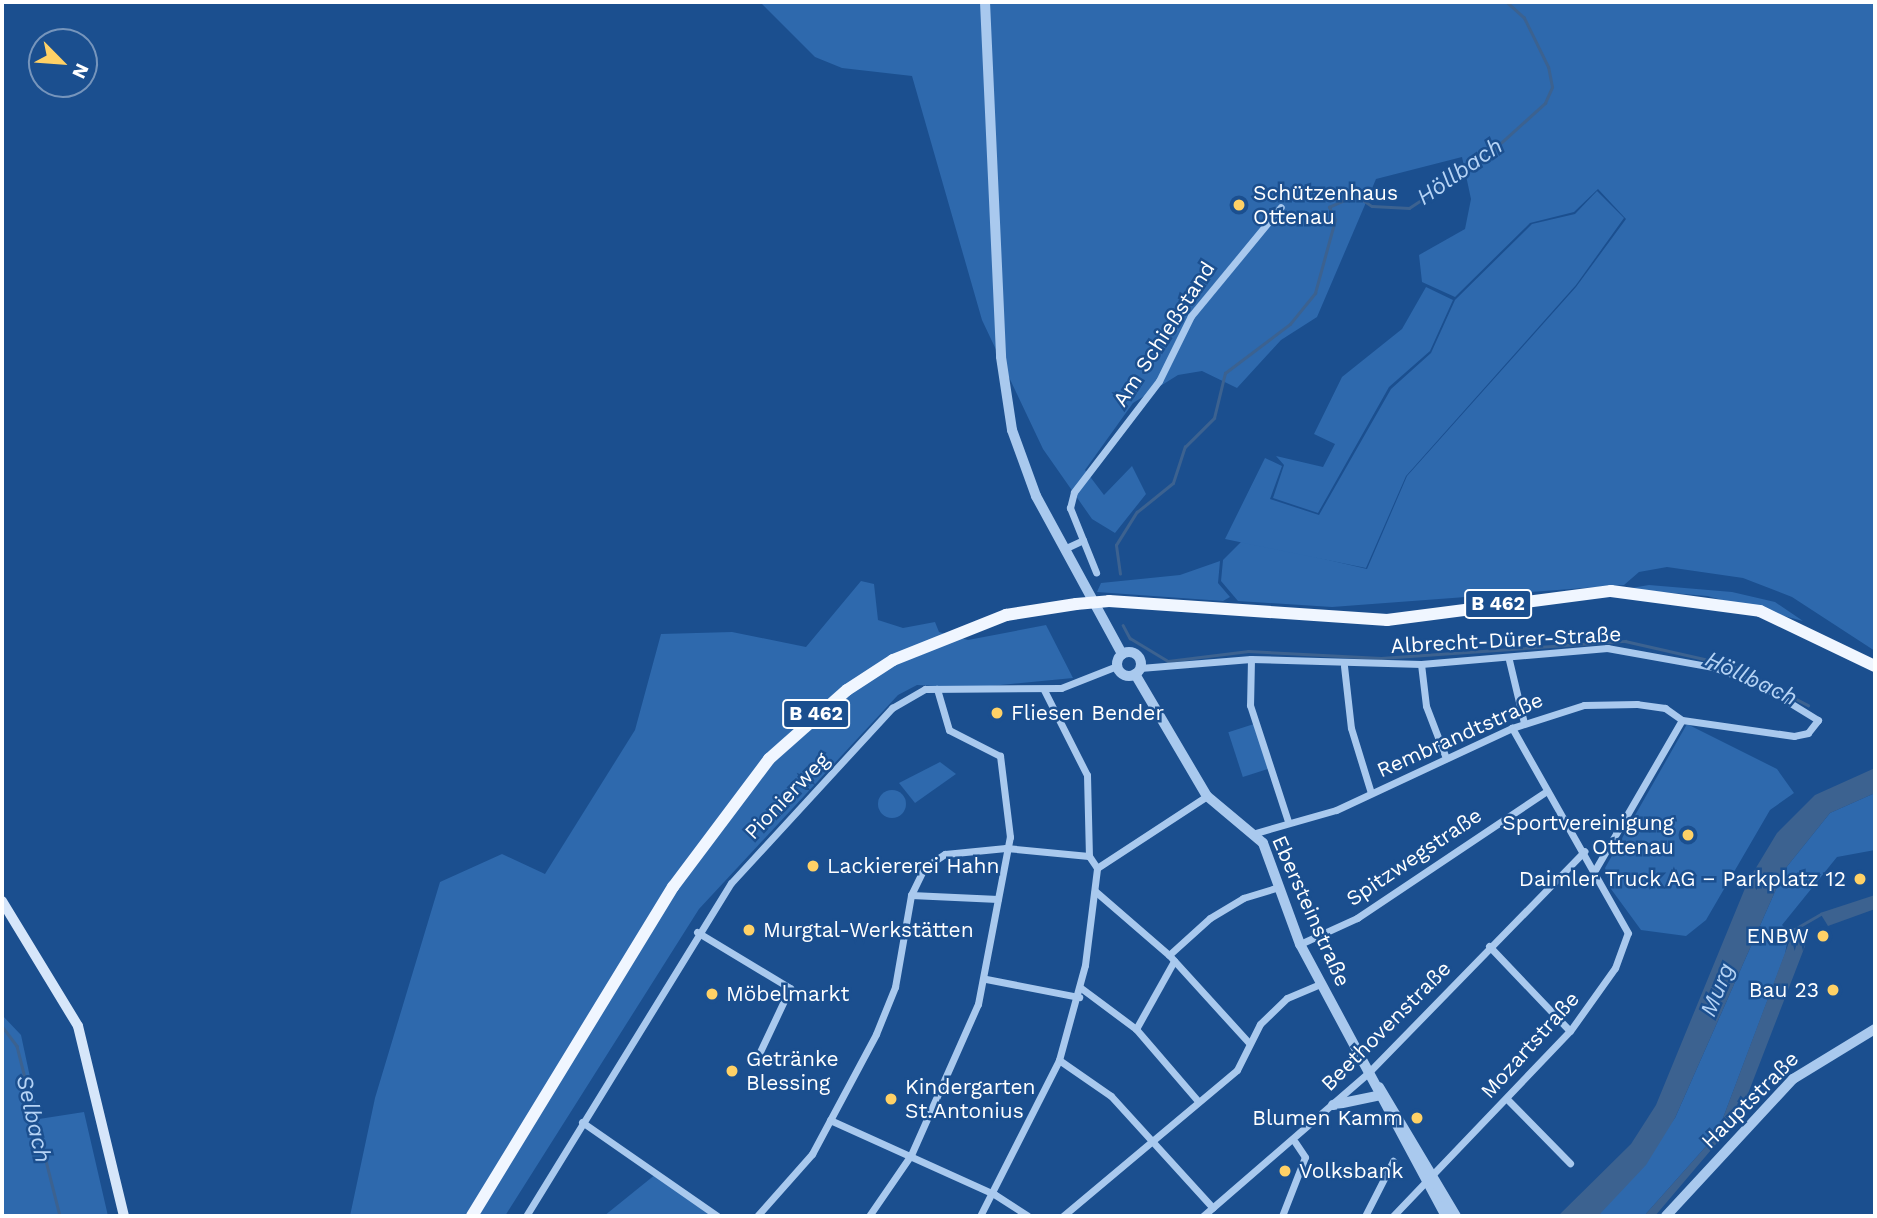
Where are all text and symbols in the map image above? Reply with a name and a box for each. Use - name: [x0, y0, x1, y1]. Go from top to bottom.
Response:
- north arrow: [28, 28, 98, 98]
- text: N: [67, 60, 94, 82]
- water label: Höllbach: [1412, 132, 1508, 212]
- place label: Schützenhaus Ottenau: [1253, 180, 1398, 230]
- marker: Schützenhaus Ottenau: [1231, 197, 1247, 213]
- street label: Am Schießstand: [1108, 257, 1220, 411]
- road number: B 462: [1463, 589, 1533, 620]
- street label: Albrecht-Dürer-Straße: [1390, 621, 1622, 659]
- water label: Höllbach: [1701, 646, 1801, 712]
- street label: Rembrandtstraße: [1373, 687, 1547, 783]
- road number: B 462: [781, 698, 851, 730]
- place label: Fliesen Bender: [1011, 700, 1164, 726]
- marker: Fliesen Bender: [989, 705, 1005, 721]
- street label: Pionierweg: [739, 747, 835, 845]
- street label: Spitzwegstraße: [1342, 802, 1486, 912]
- place label: Sportvereinigung Ottenau: [1502, 810, 1674, 860]
- marker: Sportvereinigung Ottenau: [1680, 827, 1696, 843]
- street label: Ebersteinstraße: [1266, 832, 1356, 990]
- place label: Lackiererei Hahn: [827, 853, 999, 879]
- marker: Lackiererei Hahn: [805, 858, 821, 874]
- place label: Daimler Truck AG − Parkplatz 12: [1516, 866, 1846, 892]
- marker: Daimler Truck AG − Parkplatz 12: [1852, 871, 1868, 887]
- place label: Murgtal-Werkstätten: [763, 917, 974, 943]
- marker: Murgtal-Werkstätten: [741, 922, 757, 938]
- place label: ENBW: [1746, 923, 1809, 949]
- marker: ENBW: [1815, 928, 1831, 944]
- street label: Beethovenstraße: [1316, 956, 1456, 1096]
- water label: Murg: [1695, 959, 1741, 1021]
- place label: Bau 23: [1749, 977, 1819, 1003]
- place label: Möbelmarkt: [726, 981, 849, 1007]
- marker: Bau 23: [1825, 982, 1841, 998]
- marker: Möbelmarkt: [704, 986, 720, 1002]
- street label: Mozartstraße: [1475, 986, 1585, 1104]
- place label: Getränke Blessing: [746, 1046, 839, 1096]
- street label: Hauptstraße: [1696, 1046, 1804, 1154]
- marker: Getränke Blessing: [724, 1063, 740, 1079]
- water label: Selbach: [10, 1072, 56, 1166]
- place label: Kindergarten St.Antonius: [905, 1074, 1036, 1124]
- marker: Kindergarten St.Antonius: [883, 1091, 899, 1107]
- place label: Blumen Kamm: [1252, 1105, 1403, 1131]
- marker: Blumen Kamm: [1409, 1110, 1425, 1126]
- place label: Volksbank: [1299, 1158, 1403, 1184]
- marker: Volksbank: [1277, 1163, 1293, 1179]

